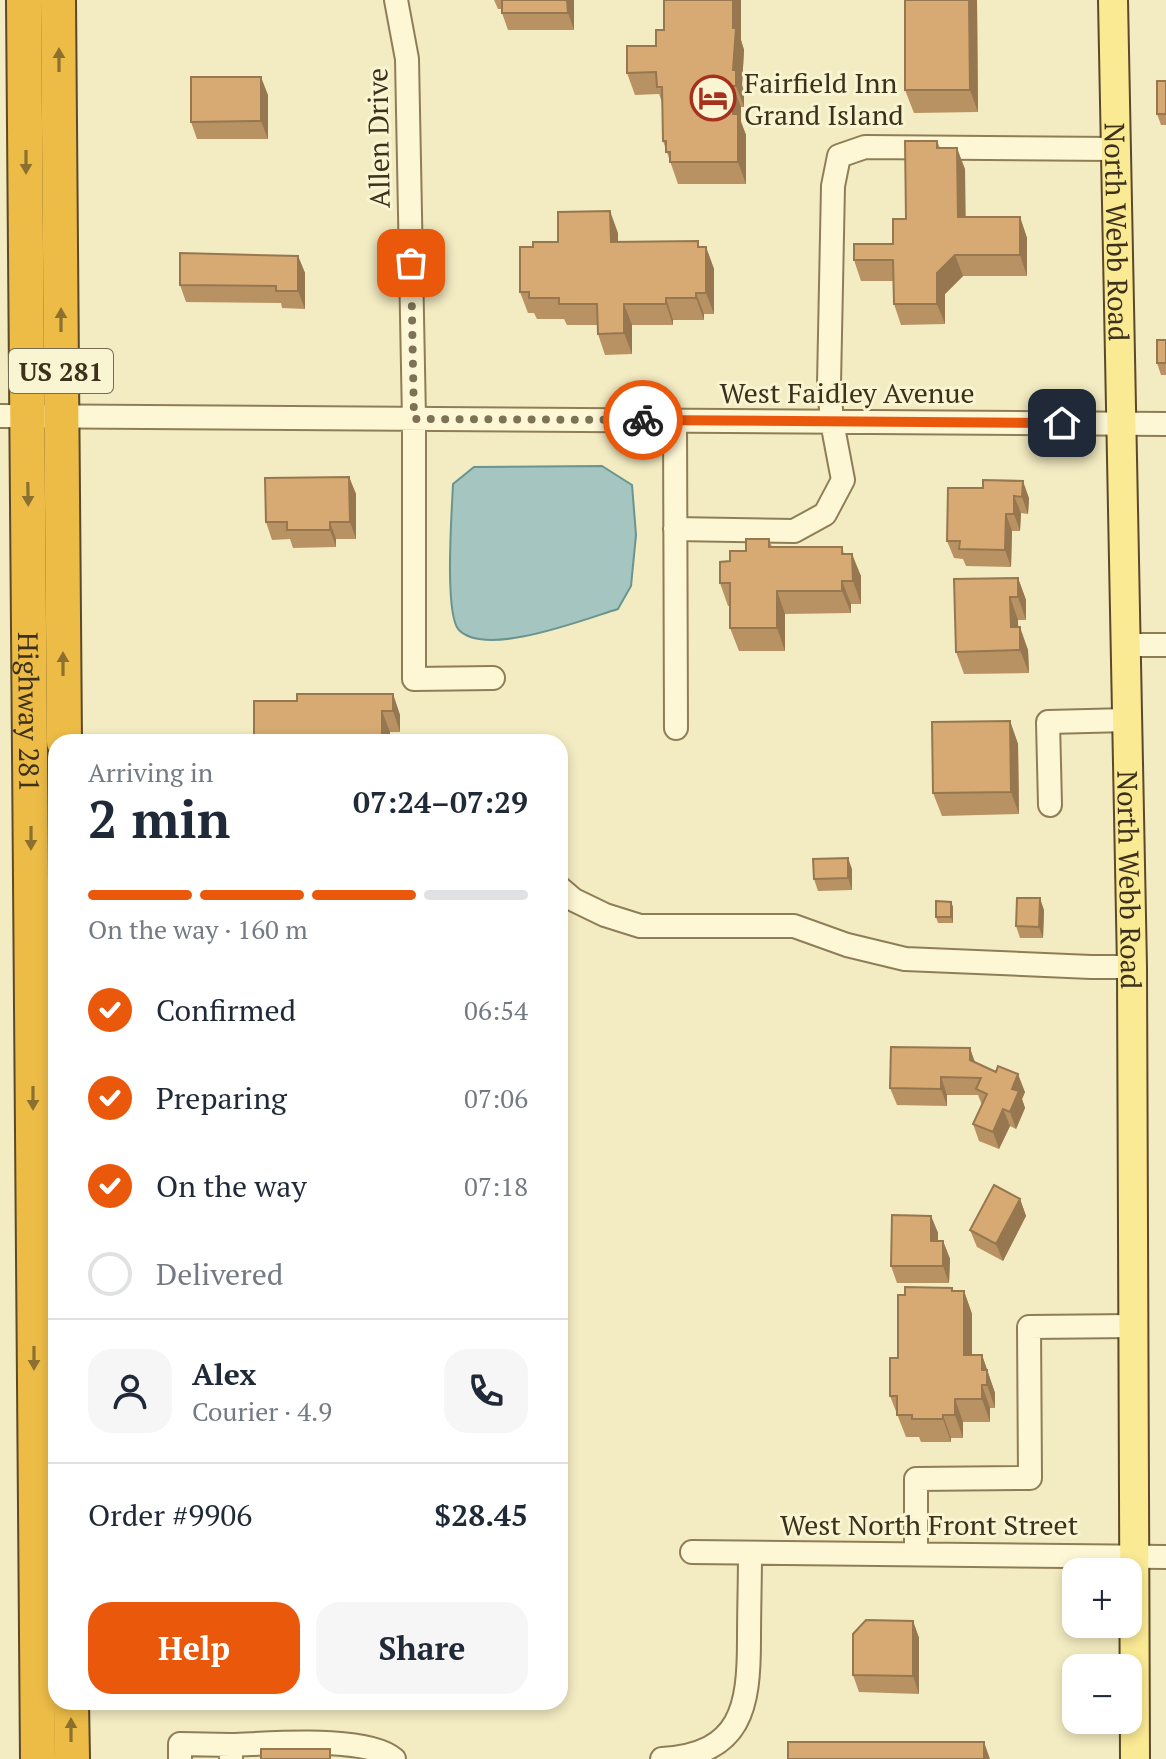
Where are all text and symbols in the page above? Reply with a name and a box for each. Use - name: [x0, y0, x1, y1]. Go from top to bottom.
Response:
- one-way arrow: [53, 47, 65, 72]
- place label: Fairfield Inn Grand Island: [744, 64, 904, 133]
- street label: Allen Drive: [358, 68, 398, 208]
- hotel icon: Fairfield Inn Grand Island: [689, 74, 737, 122]
- street label: North Webb Road: [1097, 122, 1138, 342]
- one-way arrow: [19, 150, 32, 175]
- pin: [377, 229, 445, 297]
- icon: bag: [389, 241, 433, 285]
- one-way arrow: [55, 307, 67, 332]
- road number: US 281: [9, 349, 113, 393]
- street label: West Faidley Avenue: [719, 374, 975, 411]
- courier: [603, 380, 683, 460]
- pin: [1028, 389, 1096, 457]
- icon: bike: [621, 398, 665, 442]
- icon: home: [1040, 401, 1084, 445]
- one-way arrow: [22, 482, 34, 507]
- street label: Highway 281: [11, 632, 49, 792]
- one-way arrow: [57, 651, 69, 676]
- text: Arriving in: [88, 755, 213, 789]
- street label: North Webb Road: [1110, 770, 1151, 989]
- text: 07:24–07:29: [353, 782, 528, 822]
- text: 2 min: [88, 784, 230, 853]
- one-way arrow: [25, 826, 37, 851]
- text: On the way · 160 m: [88, 912, 308, 946]
- icon: check: [88, 988, 132, 1032]
- text: Confirmed: [156, 990, 296, 1030]
- text: 06:54: [464, 993, 528, 1027]
- icon: check: [88, 1076, 132, 1120]
- text: Preparing: [156, 1078, 287, 1118]
- text: 07:06: [464, 1081, 528, 1115]
- one-way arrow: [26, 1086, 39, 1111]
- icon: check: [88, 1164, 132, 1208]
- text: On the way: [156, 1166, 307, 1206]
- text: 07:18: [464, 1169, 528, 1203]
- text: Delivered: [156, 1254, 283, 1294]
- one-way arrow: [28, 1346, 40, 1371]
- button: person: [88, 1349, 172, 1433]
- button: phone: [444, 1349, 528, 1433]
- text: Alex: [192, 1354, 256, 1394]
- text: Courier · 4.9: [192, 1394, 332, 1428]
- text: Order #9906: [88, 1495, 252, 1535]
- text: $28.45: [434, 1495, 528, 1535]
- street label: West North Front Street: [780, 1506, 1079, 1543]
- map controls: [1062, 1558, 1142, 1734]
- button: +: [1062, 1558, 1142, 1638]
- button: Help: [88, 1602, 300, 1694]
- button: Share: [316, 1602, 528, 1694]
- button: −: [1062, 1654, 1142, 1734]
- one-way arrow: [65, 1717, 77, 1743]

